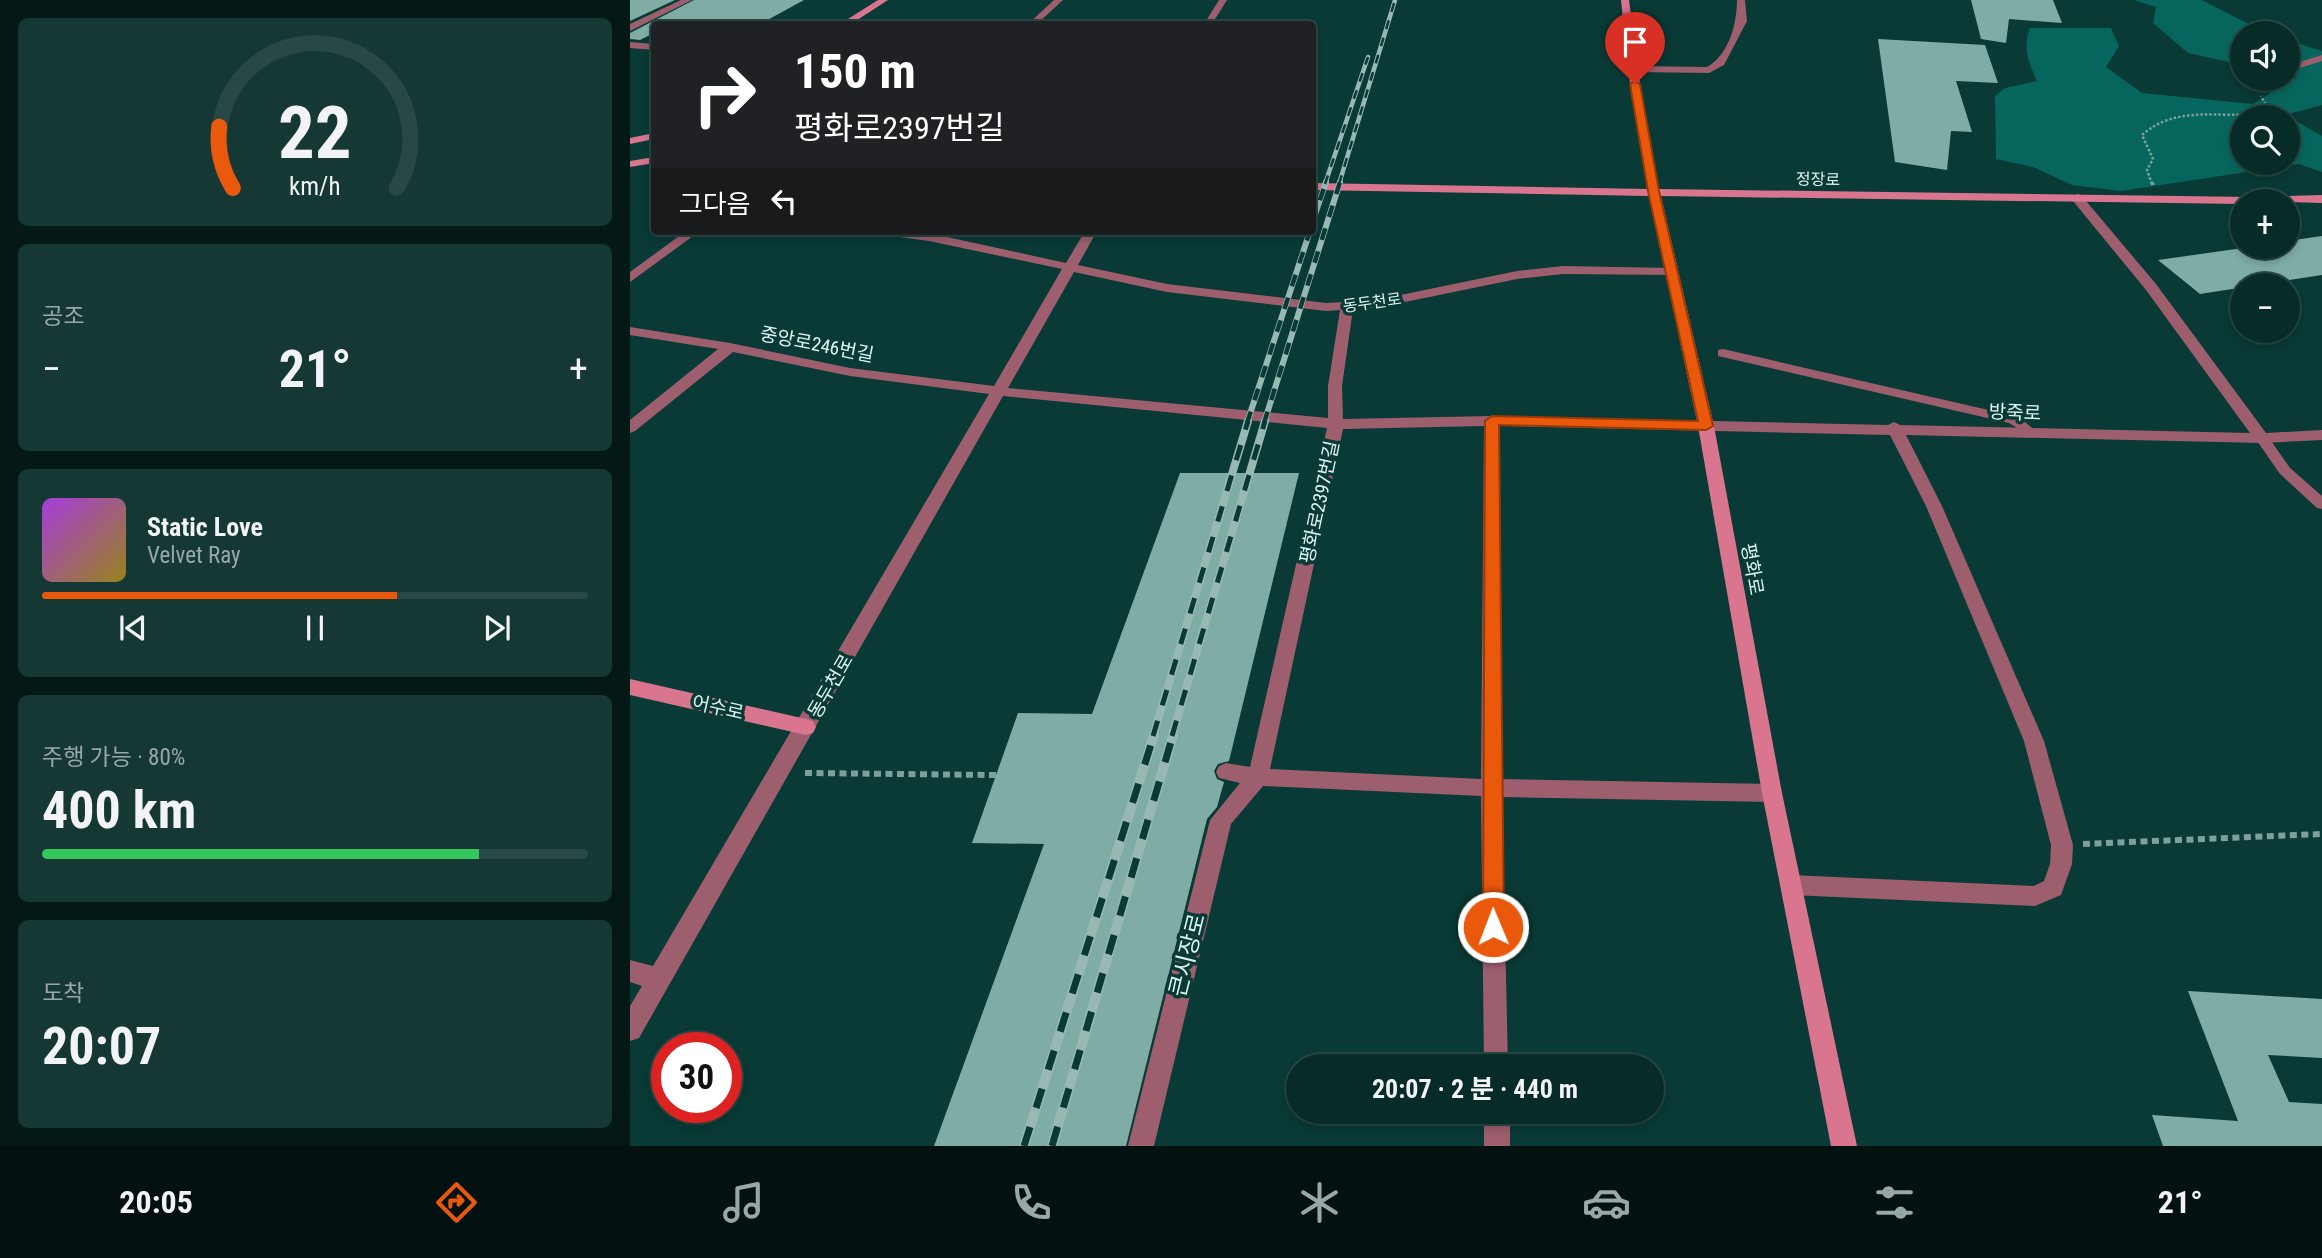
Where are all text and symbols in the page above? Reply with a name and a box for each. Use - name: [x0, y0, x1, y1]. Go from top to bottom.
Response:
- pin: [1605, 12.0, 1665, 84]
- map controls: [2230, 21, 2300, 343]
- button: sound: [2230, 21, 2300, 91]
- icon: arrive: [1616, 23, 1654, 61]
- text: 150 m: [794, 43, 916, 100]
- icon: right: [679, 49, 770, 140]
- text: 22: [278, 90, 352, 176]
- button: search: [2230, 105, 2300, 175]
- text: 평화로2397번길: [794, 109, 1004, 147]
- street label: 정장로: [1796, 170, 1841, 189]
- text: km/h: [289, 172, 341, 201]
- icon: left: [765, 182, 803, 220]
- text: 그다음: [679, 189, 751, 219]
- button: +: [2230, 189, 2300, 259]
- button: −: [2230, 273, 2300, 343]
- street label: 동두천로: [1342, 289, 1403, 316]
- text: 공조: [42, 303, 84, 330]
- street label: 중앙로246번길: [758, 322, 876, 367]
- text: 21°: [279, 339, 351, 400]
- text: −: [42, 347, 61, 391]
- text: +: [569, 347, 588, 391]
- street label: 방죽로: [1988, 400, 2042, 425]
- street label: 평화로2397번길: [1295, 439, 1344, 566]
- text: Static Love: [147, 512, 263, 542]
- street label: 평화로: [1737, 541, 1768, 597]
- text: Velvet Ray: [147, 542, 241, 569]
- icon: previous: [114, 609, 152, 647]
- icon: pause: [296, 609, 334, 647]
- icon: next: [478, 609, 516, 647]
- street label: 동두천로: [803, 650, 858, 722]
- street label: 어수로: [690, 690, 746, 725]
- text: 주행 가능 · 80%: [42, 744, 185, 771]
- text: 400 km: [42, 780, 196, 841]
- position arrow: [1456, 890, 1530, 964]
- street label: 큰시장로: [1164, 911, 1211, 999]
- text: 도착: [42, 980, 84, 1007]
- text: 20:07: [42, 1016, 161, 1077]
- speed limit sign: 30: [651, 1032, 742, 1123]
- text: 20:07 · 2 분 · 440 m: [1372, 1074, 1578, 1104]
- icon: directions: [432, 1178, 481, 1227]
- icon: music: [719, 1178, 768, 1227]
- icon: phone: [1007, 1178, 1056, 1227]
- icon: climate: [1295, 1178, 1344, 1227]
- icon: car: [1582, 1178, 1631, 1227]
- icon: filters: [1870, 1178, 1919, 1227]
- text: 20:05: [119, 1183, 193, 1221]
- text: 21°: [2158, 1183, 2203, 1221]

